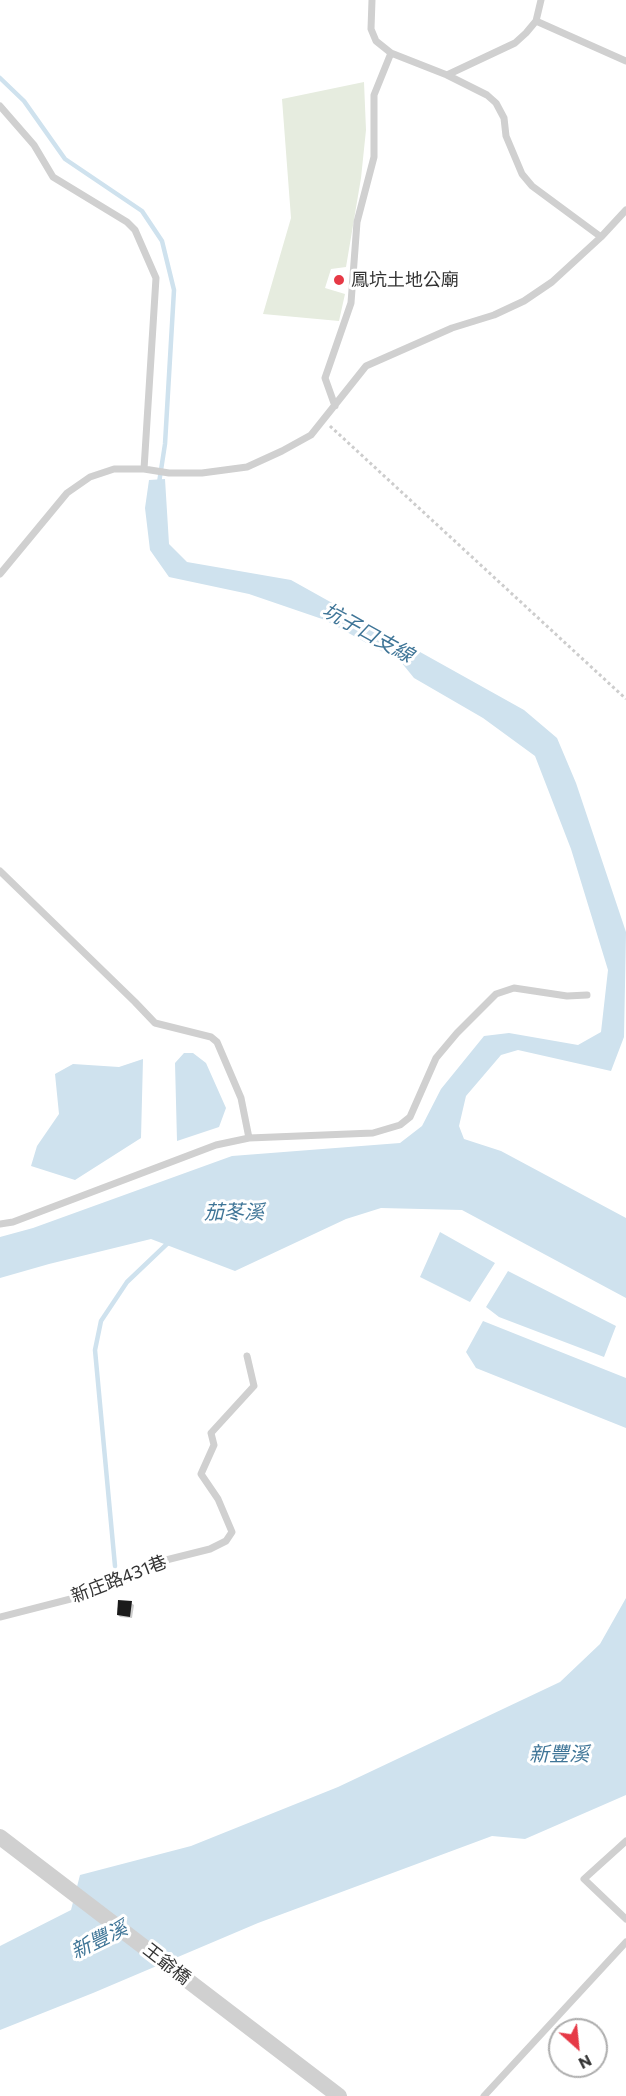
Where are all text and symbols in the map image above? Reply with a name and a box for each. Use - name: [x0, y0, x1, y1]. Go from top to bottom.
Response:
- place label: 鳳坑土地公廟: [351, 269, 459, 291]
- marker: 鳳坑土地公廟: [332, 273, 346, 287]
- water label: 坑子口支線: [318, 598, 418, 668]
- water label: 茄苳溪: [204, 1200, 264, 1224]
- street label: 新庄路431巷: [68, 1551, 170, 1607]
- water label: 新豐溪: [529, 1742, 589, 1766]
- water label: 新豐溪: [67, 1916, 131, 1964]
- street label: 王爺橋: [139, 1939, 195, 1989]
- north arrow: [548, 2018, 608, 2078]
- text: N: [576, 2052, 595, 2074]

